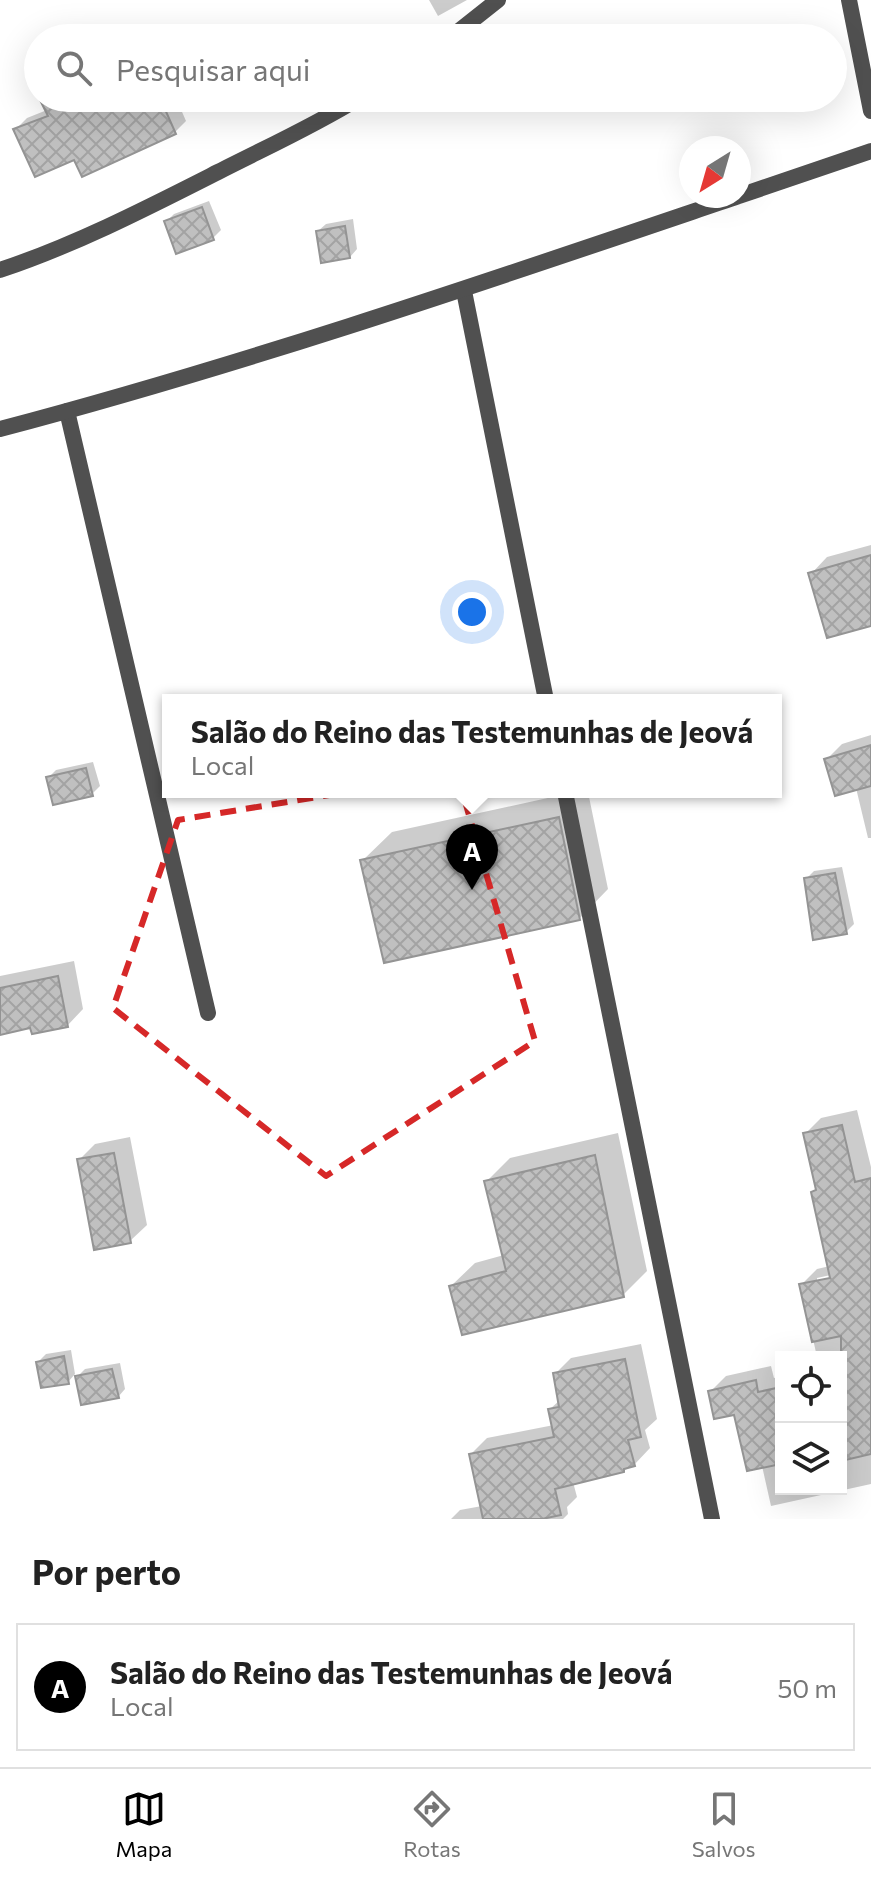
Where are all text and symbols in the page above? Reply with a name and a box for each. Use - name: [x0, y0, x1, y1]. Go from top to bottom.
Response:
- search box: [24, 24, 847, 112]
- icon: search: [52, 46, 96, 90]
- text: Pesquisar aqui: [116, 50, 311, 87]
- north arrow: [679, 136, 751, 208]
- your location: [452, 592, 492, 632]
- popup: [162, 694, 782, 798]
- text: Salão do Reino das Testemunhas de Jeová: [191, 712, 753, 749]
- text: Local: [191, 749, 254, 780]
- pin: A: [446, 824, 498, 890]
- map controls: [775, 1351, 847, 1495]
- button: locate: [775, 1351, 847, 1423]
- button: layers: [775, 1423, 847, 1495]
- text: Por perto: [32, 1550, 181, 1592]
- text: Salão do Reino das Testemunhas de Jeová: [110, 1653, 672, 1690]
- text: A: [51, 1672, 69, 1703]
- text: 50 m: [777, 1672, 837, 1703]
- text: Local: [110, 1690, 173, 1721]
- tab: Mapa: [115, 1787, 172, 1862]
- tab: Rotas: [403, 1787, 461, 1862]
- tab: Salvos: [692, 1787, 756, 1862]

